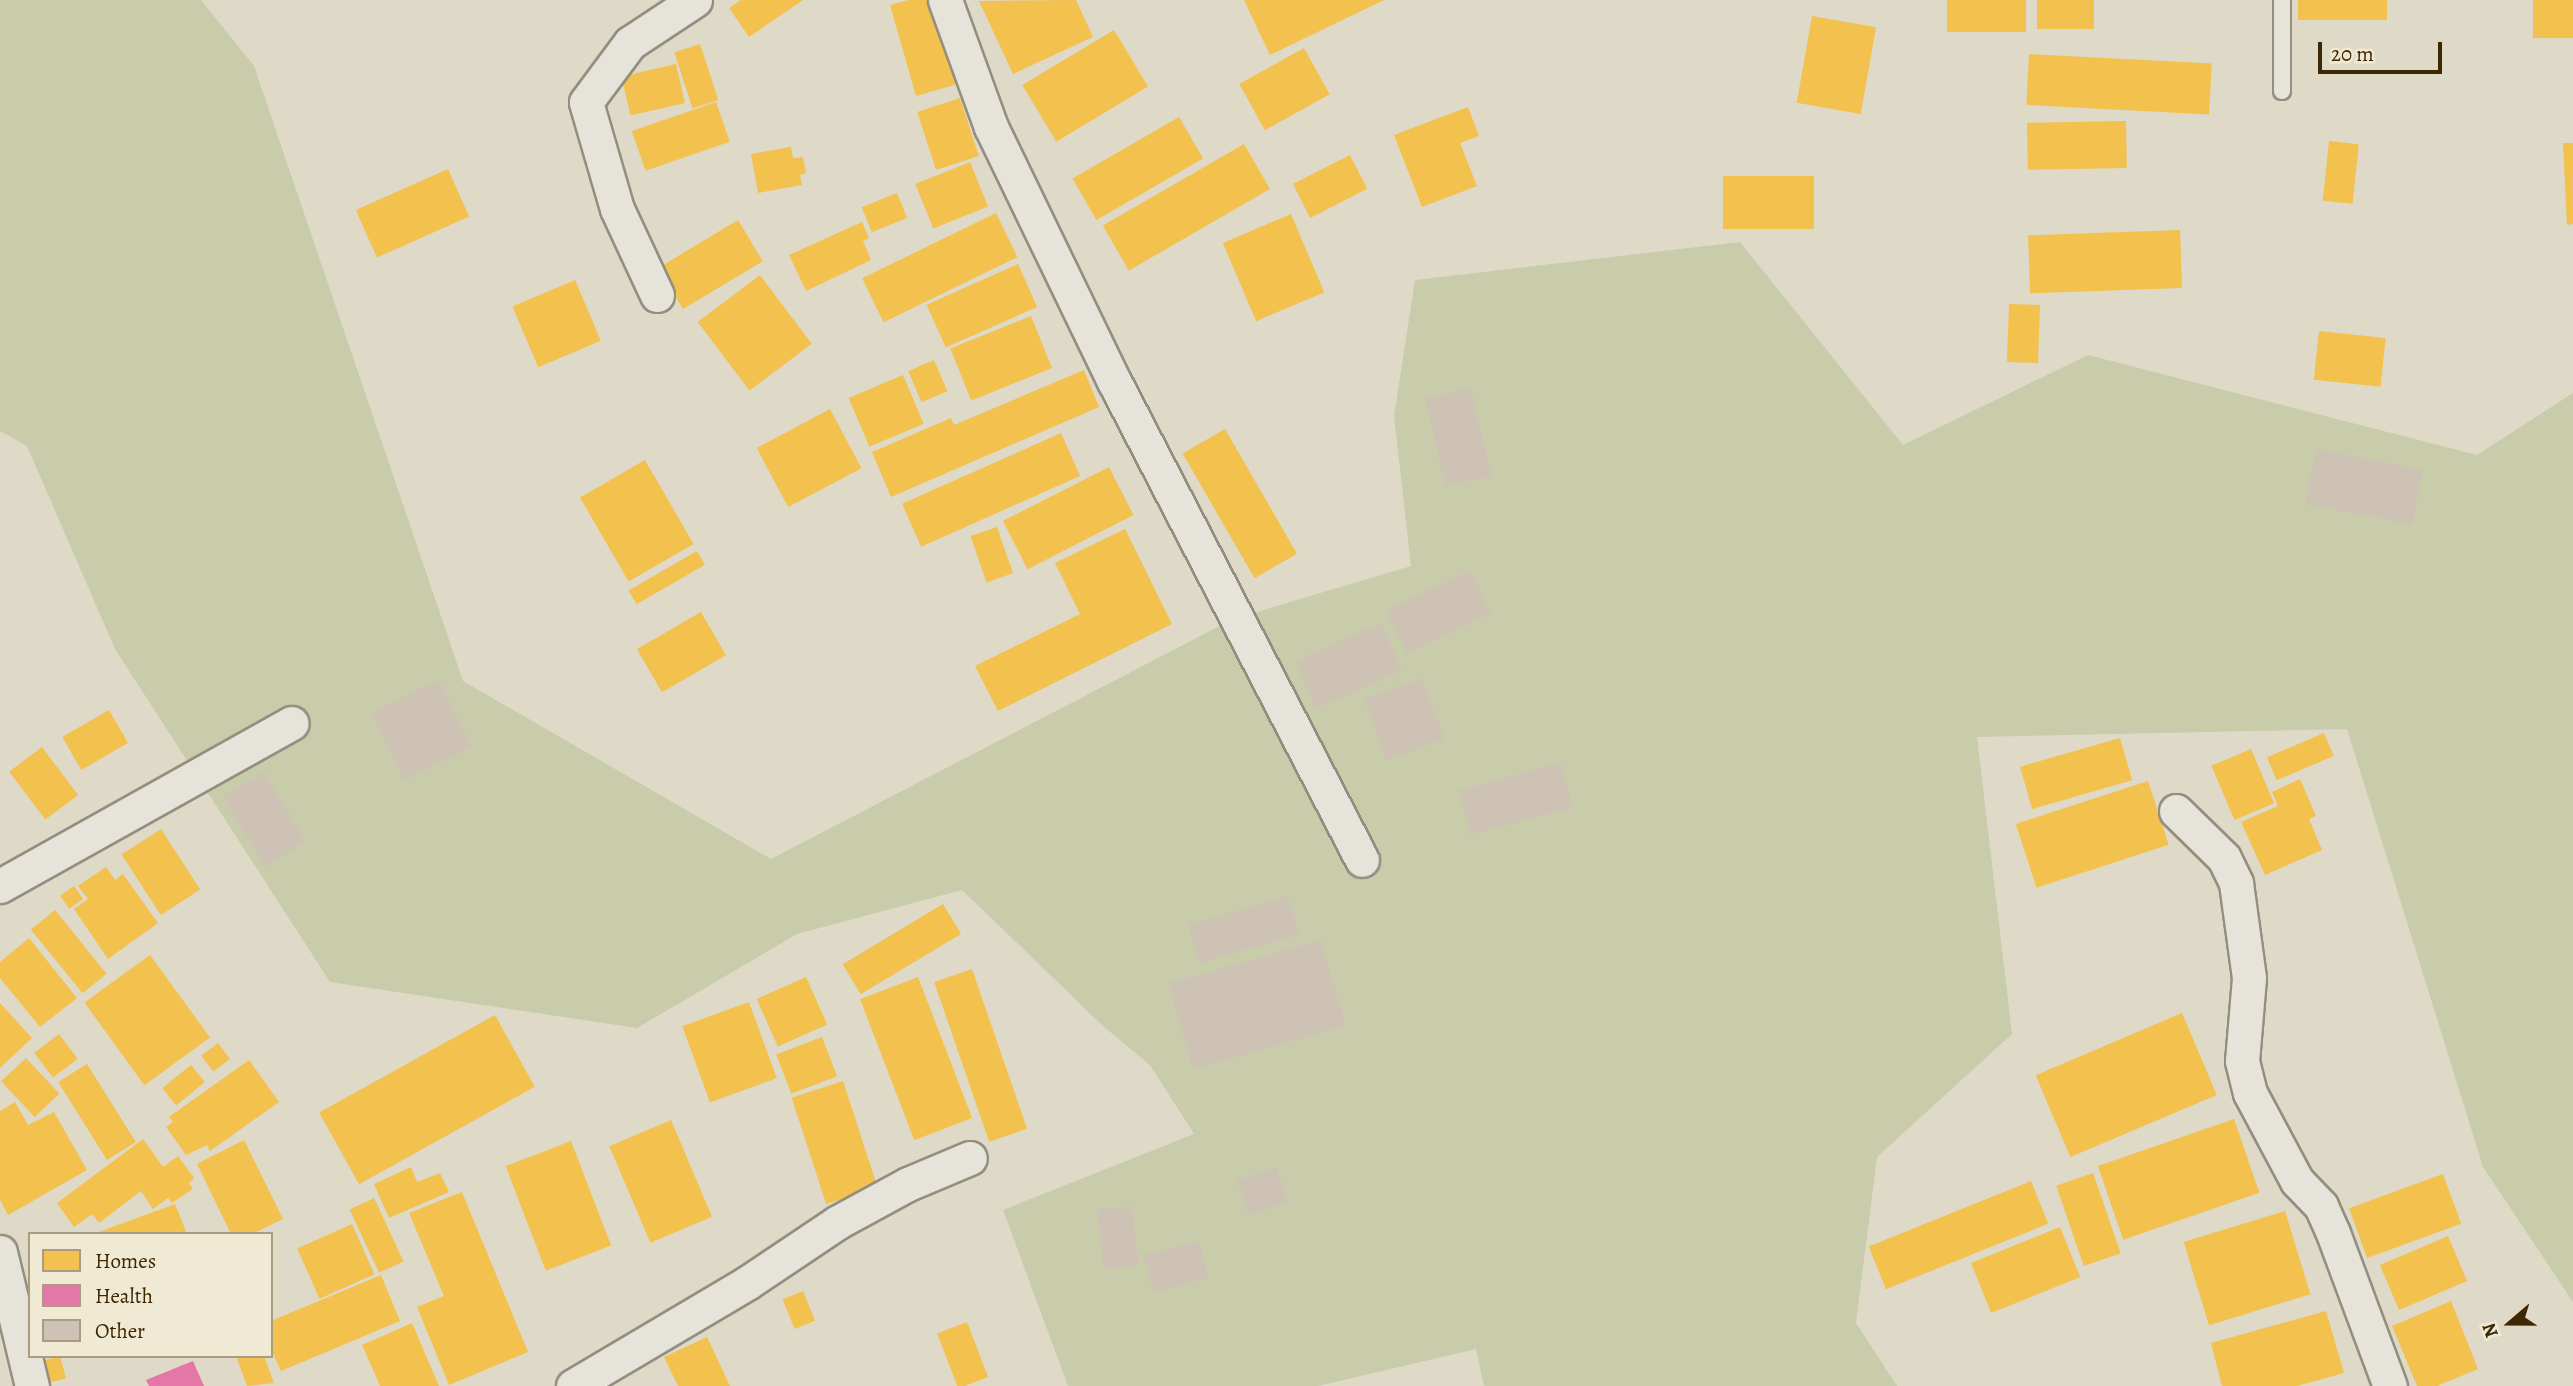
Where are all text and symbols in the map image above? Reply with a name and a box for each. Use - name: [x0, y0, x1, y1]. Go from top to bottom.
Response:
- scale bar: [2321, 28, 2445, 72]
- text: 20 m: [2331, 40, 2374, 68]
- legend: [28, 1232, 273, 1358]
- text: Homes: [95, 1247, 156, 1275]
- text: Health: [95, 1282, 153, 1310]
- north arrow: [2475, 1288, 2545, 1358]
- text: Other: [95, 1317, 145, 1345]
- text: N: [2476, 1319, 2505, 1341]

